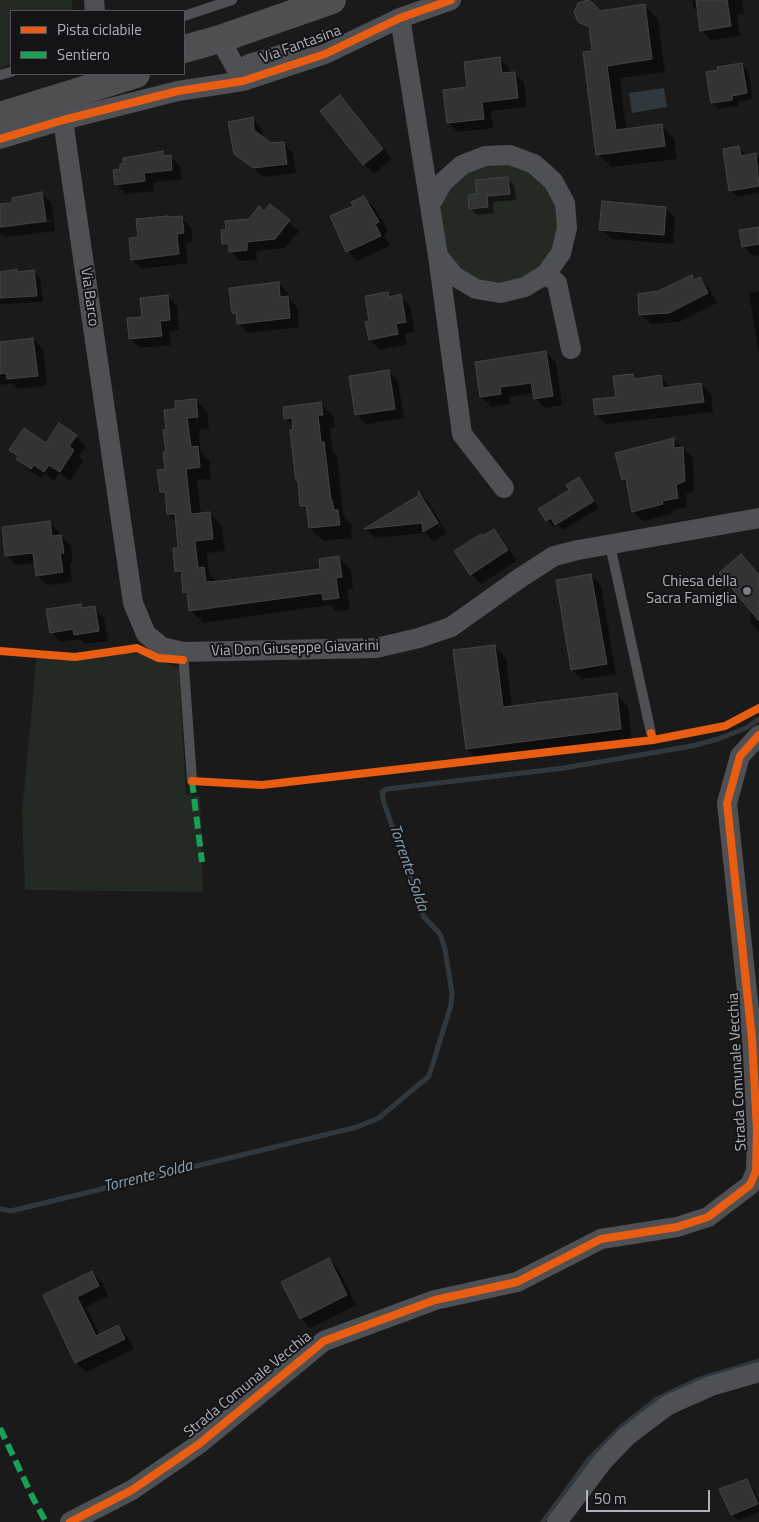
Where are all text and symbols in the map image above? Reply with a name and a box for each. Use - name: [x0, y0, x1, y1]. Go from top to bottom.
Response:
- legend: [10, 10, 185, 75]
- text: Pista ciclabile: [57, 18, 142, 41]
- street label: Via Fantasina: [258, 22, 344, 68]
- text: Sentiero: [57, 43, 110, 66]
- street label: Via Barco: [76, 267, 102, 327]
- place label: Chiesa della Sacra Famiglia: [646, 573, 737, 608]
- marker: Chiesa della Sacra Famiglia: [741, 585, 753, 597]
- street label: Via Don Giuseppe Giavarini: [211, 637, 379, 661]
- water label: Torrente Solda: [384, 822, 432, 914]
- street label: Strada Comunale Vecchia: [725, 992, 751, 1152]
- water label: Torrente Solda: [102, 1157, 194, 1197]
- street label: Strada Comunale Vecchia: [181, 1328, 315, 1442]
- scale bar: [589, 1480, 713, 1512]
- text: 50 m: [594, 1487, 627, 1510]

